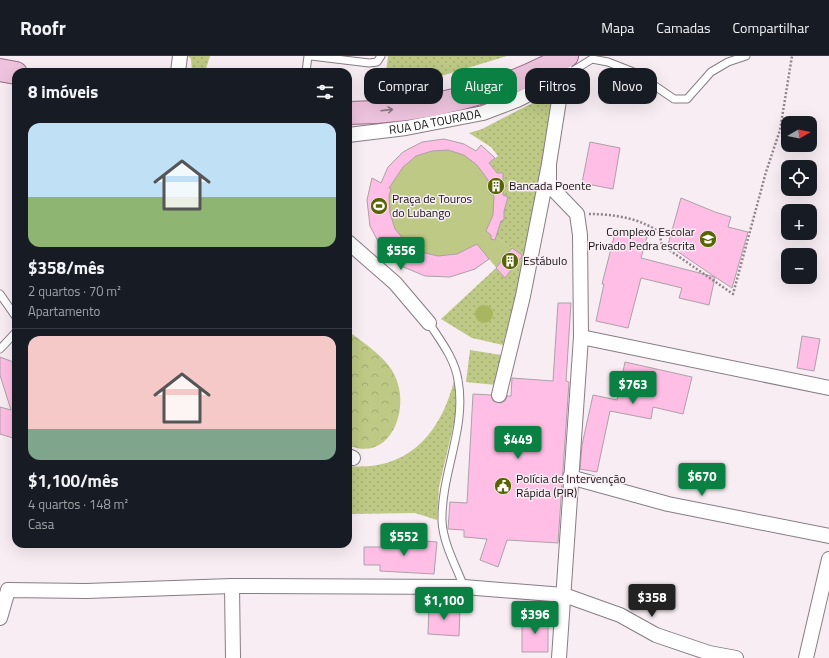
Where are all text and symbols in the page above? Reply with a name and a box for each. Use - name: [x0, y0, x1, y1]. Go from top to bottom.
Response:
- text: Roofr: [20, 13, 66, 42]
- text: Mapa: [601, 17, 634, 38]
- text: Camadas: [656, 17, 711, 38]
- text: Compartilhar: [733, 17, 809, 38]
- chip: Comprar: [364, 68, 443, 104]
- chip: Alugar: [451, 68, 517, 104]
- chip: Filtros: [525, 68, 590, 104]
- chip: Novo: [598, 68, 657, 104]
- text: 8 imóveis: [28, 79, 98, 105]
- icon: filters: [314, 81, 336, 103]
- street label: RUA DA TOURADA: [388, 104, 482, 139]
- one-way arrow: [380, 107, 393, 114]
- north arrow: [781, 116, 817, 152]
- map controls: [781, 116, 817, 284]
- icon: home: [146, 149, 218, 221]
- button: locate: [781, 160, 817, 196]
- building icon: Bancada Poente: [486, 176, 506, 196]
- place label: Bancada Poente: [509, 176, 591, 195]
- place label: Praça de Touros do Lubango: [392, 189, 473, 222]
- sports icon: Praça de Touros do Lubango: [369, 196, 389, 216]
- button: +: [781, 204, 817, 240]
- place label: Complexo Escolar Privado Pedra escrita: [588, 222, 695, 255]
- school or university icon: Complexo Escolar Privado Pedra escrita: [698, 229, 718, 249]
- pin: $556: [377, 237, 425, 271]
- text: $556: [386, 240, 416, 260]
- button: −: [781, 248, 817, 284]
- building icon: Estábulo: [500, 251, 520, 271]
- place label: Estábulo: [523, 251, 567, 270]
- text: $358/mês: [28, 255, 105, 281]
- text: 2 quartos · 70 m²: [28, 281, 121, 301]
- text: Apartamento: [28, 301, 101, 321]
- icon: home: [146, 362, 218, 434]
- pin: $763: [609, 371, 657, 405]
- text: $763: [618, 374, 648, 394]
- pin: $449: [494, 426, 542, 460]
- text: $449: [503, 429, 533, 449]
- pin: $670: [678, 463, 726, 497]
- text: $670: [687, 466, 717, 486]
- text: $1,100/mês: [28, 468, 119, 494]
- place label: Polícia de Intervenção Rápida (PIR): [516, 469, 626, 502]
- public building icon: Polícia de Intervenção Rápida (PIR): [493, 476, 513, 496]
- text: 4 quartos · 148 m²: [28, 494, 128, 514]
- text: Casa: [28, 514, 54, 534]
- pin: $552: [380, 523, 428, 557]
- text: $552: [389, 526, 419, 546]
- pin: $358: [628, 584, 676, 618]
- pin: $1,100: [411, 587, 477, 621]
- text: $358: [637, 587, 667, 607]
- text: $1,100: [424, 590, 464, 610]
- pin: $396: [511, 601, 559, 635]
- text: $396: [520, 604, 550, 624]

